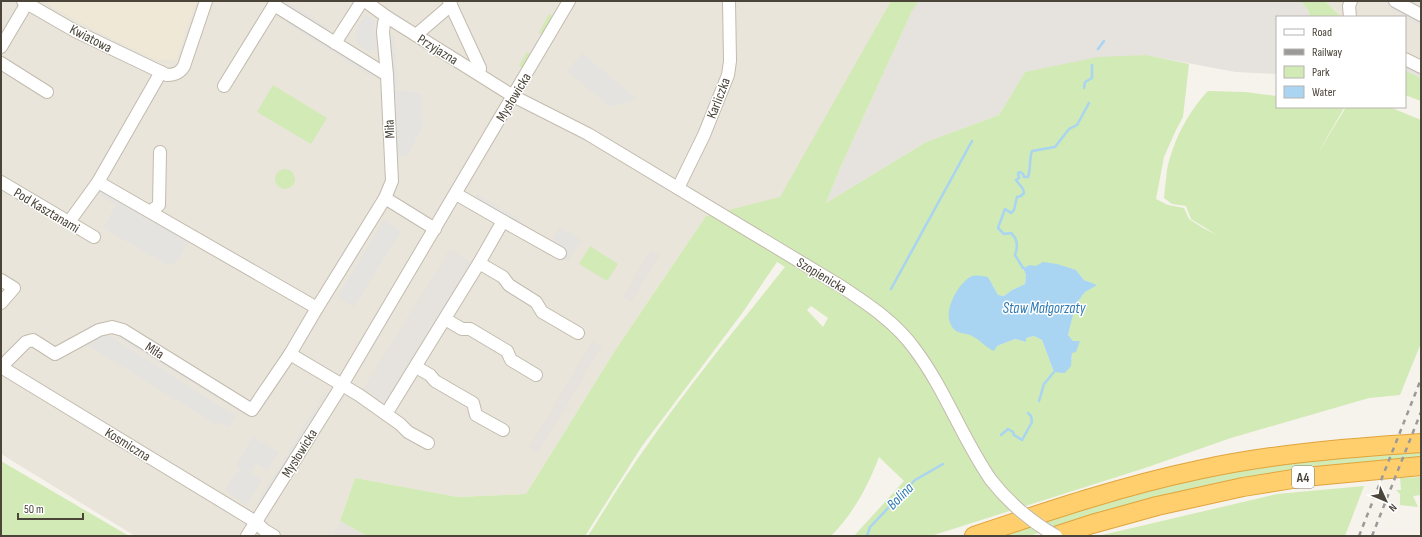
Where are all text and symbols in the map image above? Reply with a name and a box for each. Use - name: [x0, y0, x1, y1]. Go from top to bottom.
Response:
- legend: [1276, 16, 1406, 108]
- street label: Kwiatowa: [67, 21, 115, 56]
- text: Road: [1312, 25, 1332, 40]
- street label: Przyjazna: [414, 30, 461, 68]
- text: Railway: [1312, 45, 1343, 60]
- text: Park: [1312, 65, 1330, 80]
- street label: Mysłowicka: [492, 70, 535, 125]
- street label: Karliczka: [703, 75, 734, 121]
- text: Water: [1312, 85, 1336, 100]
- street label: Miła: [381, 119, 398, 139]
- street label: Pod Kasztanami: [11, 184, 83, 237]
- street label: Szopienicka: [794, 254, 850, 297]
- water label: Staw Małgorzaty: [1003, 299, 1087, 318]
- street label: Miła: [142, 338, 167, 363]
- street label: Kosmiczna: [102, 424, 154, 465]
- street label: Mysłowicka: [278, 426, 321, 481]
- road number: A4: [1292, 466, 1314, 488]
- water label: Bolina: [883, 479, 918, 514]
- north arrow: [1366, 481, 1406, 521]
- scale bar: [18, 495, 83, 521]
- text: N: [1386, 501, 1400, 514]
- text: 50 m: [24, 502, 44, 517]

